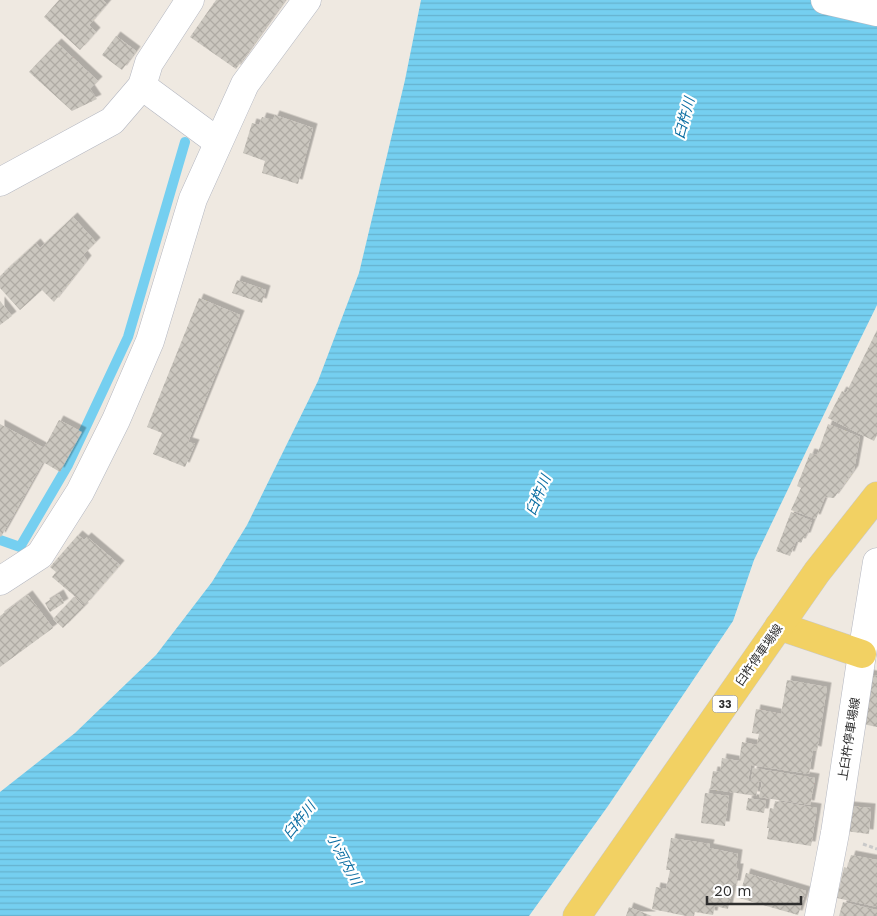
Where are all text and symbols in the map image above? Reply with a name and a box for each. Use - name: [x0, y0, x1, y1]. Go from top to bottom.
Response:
- water label: 臼杵川: [671, 94, 698, 140]
- water label: 臼杵川: [522, 471, 554, 517]
- street label: 臼杵停車場線: [733, 621, 785, 689]
- road number: 33: [712, 696, 738, 712]
- street label: 上臼杵停車場線: [836, 696, 862, 782]
- water label: 臼杵川: [280, 797, 320, 841]
- water label: 小河内川: [324, 831, 365, 889]
- scale bar: [707, 874, 801, 906]
- text: 20 m: [714, 882, 752, 900]

